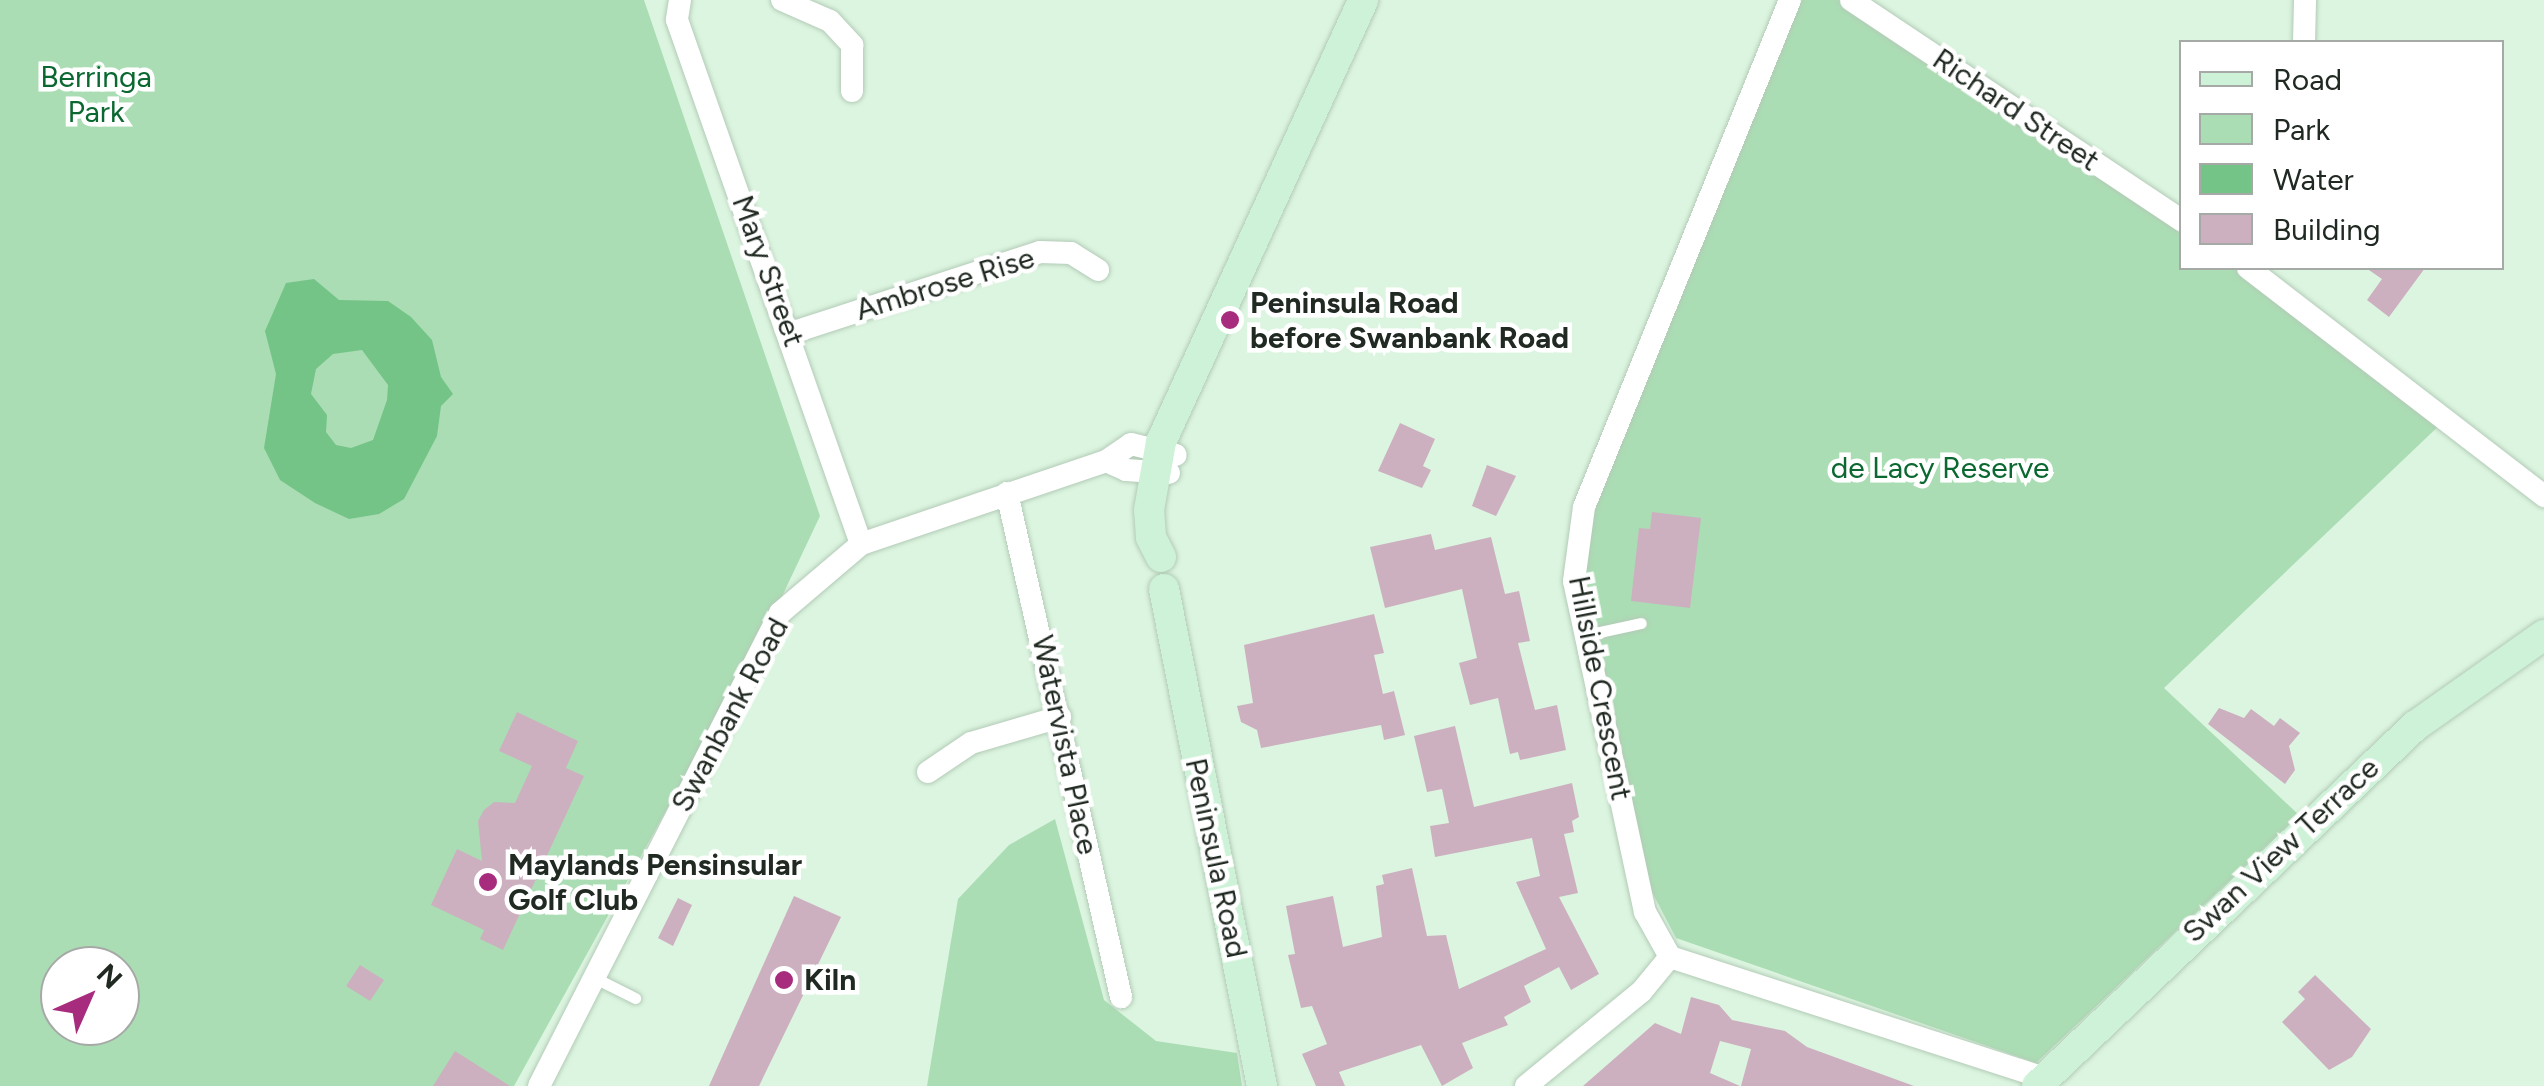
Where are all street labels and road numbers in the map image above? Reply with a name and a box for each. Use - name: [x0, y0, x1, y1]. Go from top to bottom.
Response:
- street label: Richard Street: [1926, 41, 2106, 179]
- street label: Mary Street: [724, 191, 812, 351]
- street label: Ambrose Rise: [851, 240, 1039, 328]
- street label: Hillside Crescent: [1561, 573, 1639, 803]
- street label: Swanbank Road: [664, 612, 796, 818]
- street label: Watervista Place: [1024, 632, 1106, 858]
- street label: Swan View Terrace: [2175, 750, 2387, 950]
- street label: Peninsula Road: [1177, 755, 1255, 961]

